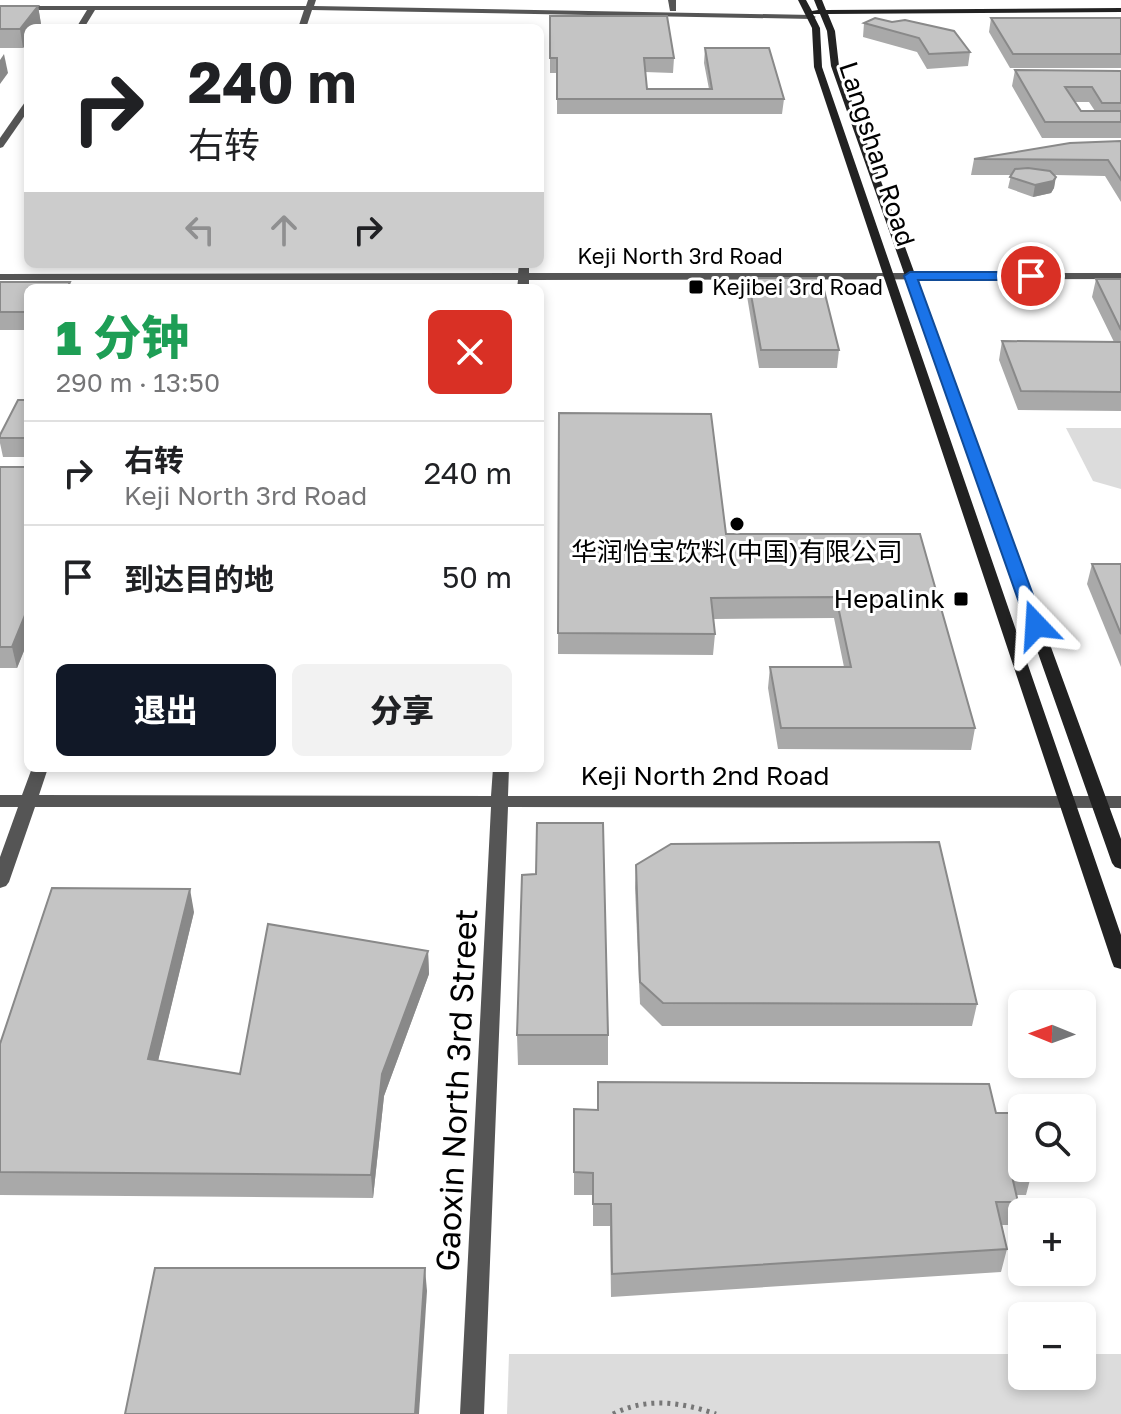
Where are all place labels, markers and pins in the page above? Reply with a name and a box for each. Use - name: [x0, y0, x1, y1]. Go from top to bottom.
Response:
- pin: [997, 242, 1065, 310]
- place label: Kejibei 3rd Road: [712, 273, 883, 300]
- marker: Kejibei 3rd Road: [687, 278, 705, 296]
- marker: 华润怡宝饮料(中国)有限公司: [728, 515, 746, 533]
- place label: 华润怡宝饮料(中国)有限公司: [571, 536, 903, 567]
- place label: Hepalink: [834, 583, 945, 614]
- marker: Hepalink: [952, 590, 970, 608]

